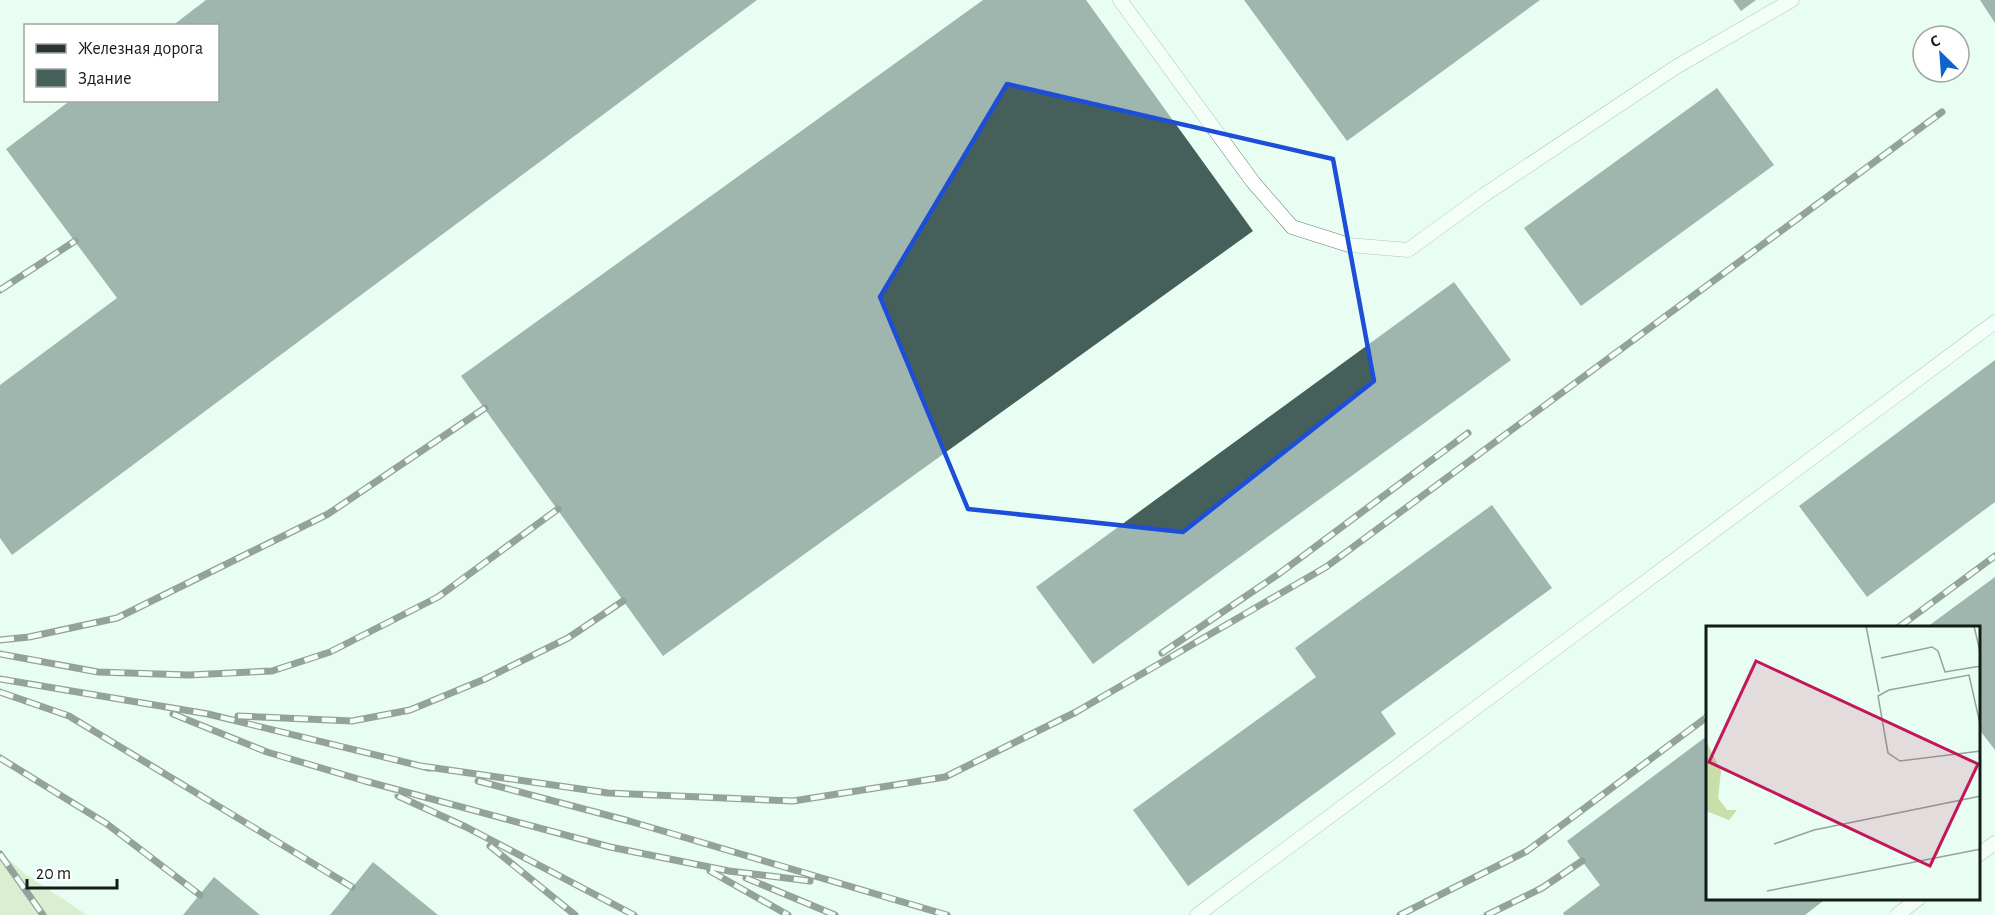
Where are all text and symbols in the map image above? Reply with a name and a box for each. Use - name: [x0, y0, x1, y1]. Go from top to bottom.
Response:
- legend: [24, 24, 219, 102]
- north arrow: [1911, 24, 1971, 84]
- text: С: [1928, 32, 1943, 50]
- text: Железная дорога: [78, 40, 203, 58]
- text: Здание: [78, 70, 132, 88]
- inset map: [1706, 626, 1980, 900]
- scale bar: [27, 852, 117, 890]
- text: 20 m: [36, 865, 71, 883]

